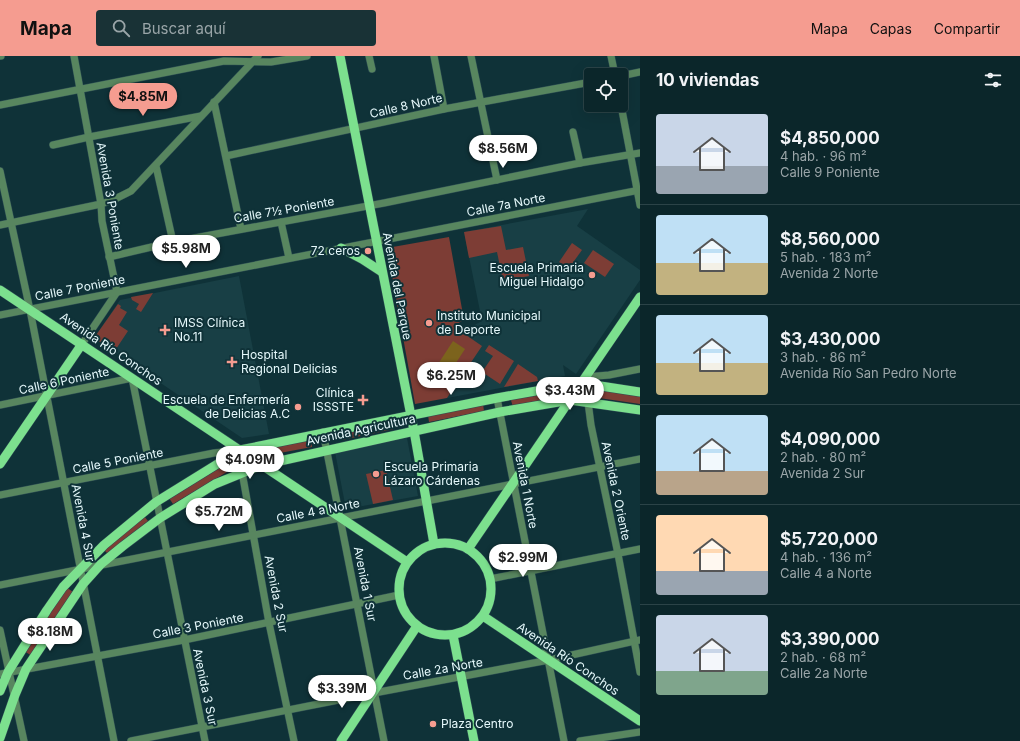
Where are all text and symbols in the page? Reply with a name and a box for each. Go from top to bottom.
search box [96,10,376,46]
text: Mapa [20,17,72,40]
icon: search [110,17,132,39]
text: Buscar aquí [142,19,226,38]
text: Mapa [811,20,848,37]
text: Capas [870,20,912,37]
text: Compartir [934,20,1000,37]
map controls [584,68,628,112]
button: locate [584,68,628,112]
icon: filters [982,69,1004,91]
text: 10 viviendas [656,70,759,90]
pin: $4.85M [110,83,176,117]
text: $4.85M [118,88,168,104]
street label: Calle 8 Norte [368,90,444,121]
text: $4,850,000 [780,128,880,148]
icon: home [688,130,736,178]
pin: $8.56M [470,135,536,169]
text: $8.56M [478,140,528,156]
street label: Avenida 3 Poniente [94,141,127,251]
text: 4 hab. · 96 m² [780,148,867,164]
text: Calle 9 Poniente [780,164,880,180]
street label: Calle 7a Norte [465,190,547,219]
street label: Calle 7½ Poniente [233,193,335,226]
text: $8,560,000 [780,229,880,249]
street label: Avenida del Parque [380,231,415,341]
icon: home [688,231,736,279]
pin: $5.98M [153,235,219,269]
text: $5.98M [161,240,211,256]
place label: 72 ceros [311,243,360,258]
marker: 72 ceros [363,246,373,256]
text: 5 hab. · 183 m² [780,249,871,265]
place label: Escuela Primaria Miguel Hidalgo [490,260,584,289]
text: Avenida 2 Norte [780,265,878,281]
marker: Escuela Primaria Miguel Hidalgo [587,270,597,280]
street label: Calle 7 Poniente [34,271,126,304]
place label: Instituto Municipal de Deporte [437,308,541,337]
street label: Avenida Río Conchos [57,309,165,388]
place label: IMSS Clínica No.11 [174,315,245,344]
marker: Instituto Municipal de Deporte [424,318,434,328]
marker: IMSS Clínica No.11 [159,324,171,336]
text: $3,430,000 [780,329,880,349]
icon: home [688,331,736,379]
place label: Hospital Regional Delicias [241,347,337,376]
text: 3 hab. · 86 m² [780,349,866,365]
marker: Hospital Regional Delicias [226,356,238,368]
pin: $6.25M [418,362,484,396]
street label: Calle 6 Poniente [17,364,111,397]
text: Avenida Río San Pedro Norte [780,365,957,381]
text: $6.25M [426,367,476,383]
pin: $3.43M [537,377,603,411]
text: $3.43M [545,382,595,398]
place label: Clínica ISSSTE [313,385,354,414]
place label: Escuela de Enfermería de Delicias A.C [163,392,290,421]
marker: Clínica ISSSTE [357,394,369,406]
marker: Escuela de Enfermería de Delicias A.C [293,402,303,412]
street label: Avenida Agricultura [305,411,417,448]
text: $4,090,000 [780,429,880,449]
icon: home [688,431,736,479]
street label: Avenida 1 Norte [510,440,541,530]
street label: Avenida 2 Oriente [599,440,634,542]
street label: Calle 5 Poniente [71,444,165,477]
pin: $4.09M [217,446,283,480]
text: 2 hab. · 80 m² [780,449,866,465]
text: $4.09M [225,451,275,467]
place label: Escuela Primaria Lázaro Cárdenas [384,459,480,488]
text: Avenida 2 Sur [780,465,865,481]
marker: Escuela Primaria Lázaro Cárdenas [371,469,381,479]
street label: Avenida 4 Sur [69,483,98,564]
street label: Calle 4 a Norte [275,495,361,526]
pin: $5.72M [186,498,252,532]
text: $5.72M [195,503,243,519]
text: $5,720,000 [780,529,878,549]
icon: home [688,531,736,579]
pin: $2.99M [490,544,556,578]
street label: Avenida 1 Sur [351,545,380,623]
text: $2.99M [498,549,548,565]
text: 4 hab. · 136 m² [780,549,872,565]
street label: Avenida 2 Sur [262,554,291,634]
text: Calle 4 a Norte [780,565,872,581]
street label: Calle 3 Poniente [151,609,245,642]
pin: $8.18M [17,618,83,652]
street label: Avenida Río Conchos [514,619,622,698]
text: $8.18M [27,623,73,639]
text: $3,390,000 [780,629,880,649]
icon: home [688,631,736,679]
street label: Avenida 3 Sur [190,647,221,727]
text: 2 hab. · 68 m² [780,649,866,665]
street label: Calle 2a Norte [402,654,484,683]
text: Calle 2a Norte [780,665,868,681]
pin: $3.39M [309,675,375,709]
text: $3.39M [317,680,367,696]
place label: Plaza Centro [441,716,513,731]
marker: Plaza Centro [428,719,438,729]

